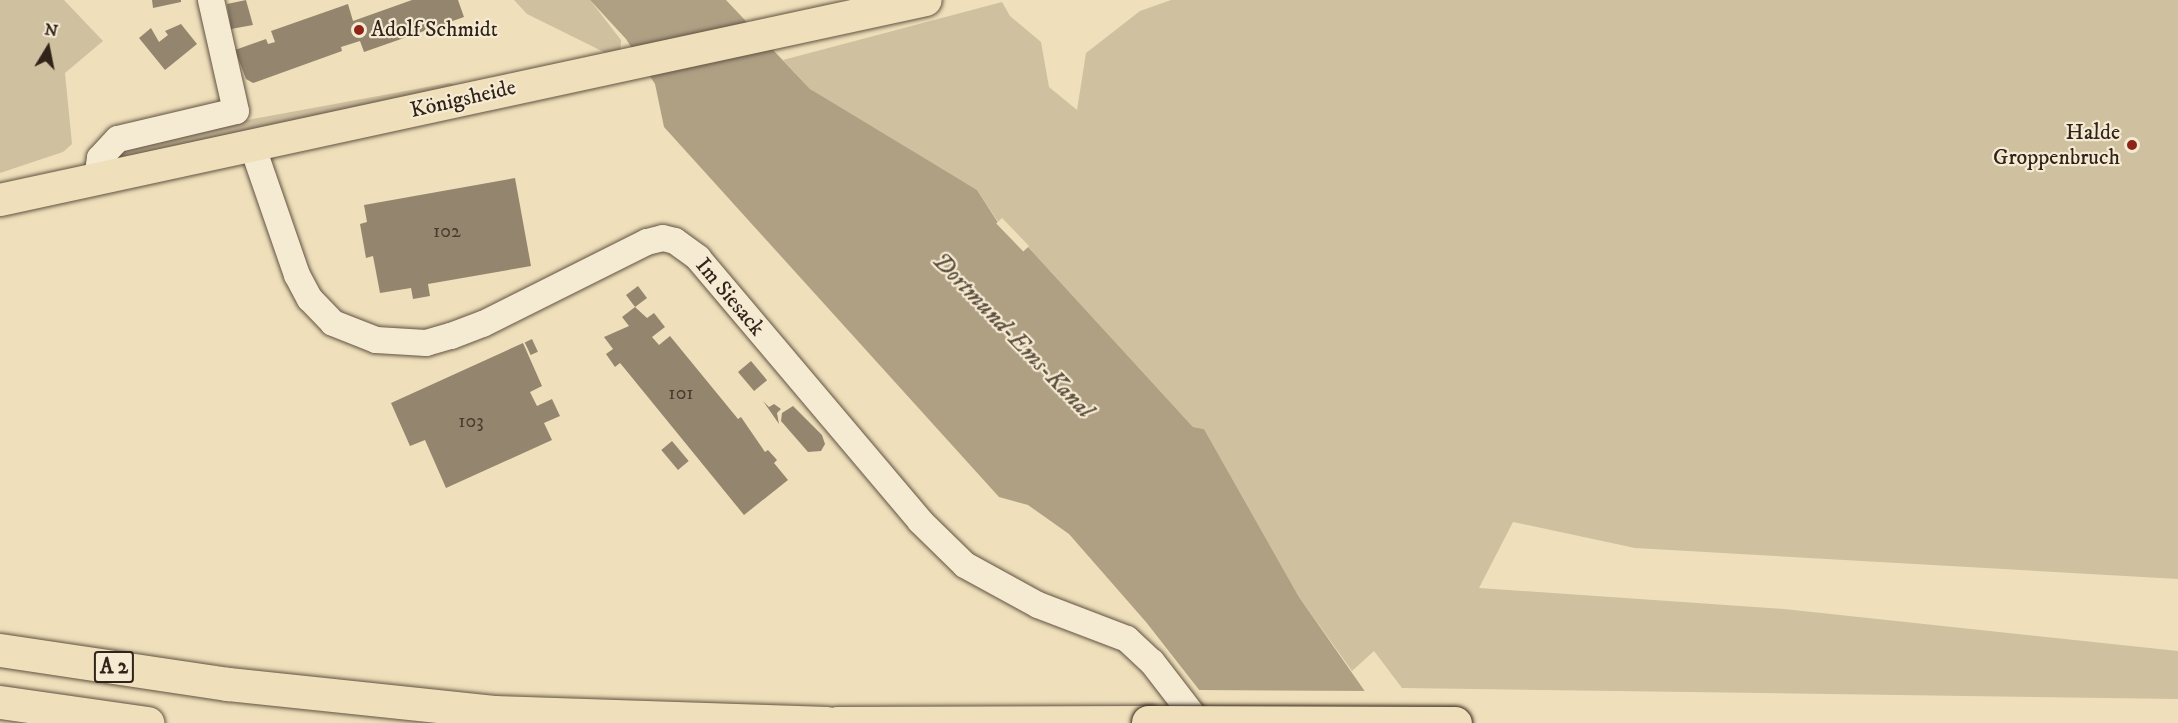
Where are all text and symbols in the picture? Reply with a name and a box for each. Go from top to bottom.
place label: Adolf Schmidt [371,17,498,43]
north arrow [18,18,78,78]
text: N [43,19,59,41]
marker: Adolf Schmidt [352,23,366,37]
street label: Königsheide [408,74,518,124]
place label: Halde Groppenbruch [1993,119,2120,170]
marker: Halde Groppenbruch [2125,138,2139,152]
house number: 102 [433,219,461,243]
water label: Dortmund-Ems-Kanal [925,247,1099,425]
street label: Im Siesack [690,253,770,341]
house number: 101 [668,381,694,405]
house number: 103 [458,409,484,433]
road number: A 2 [93,649,135,685]

